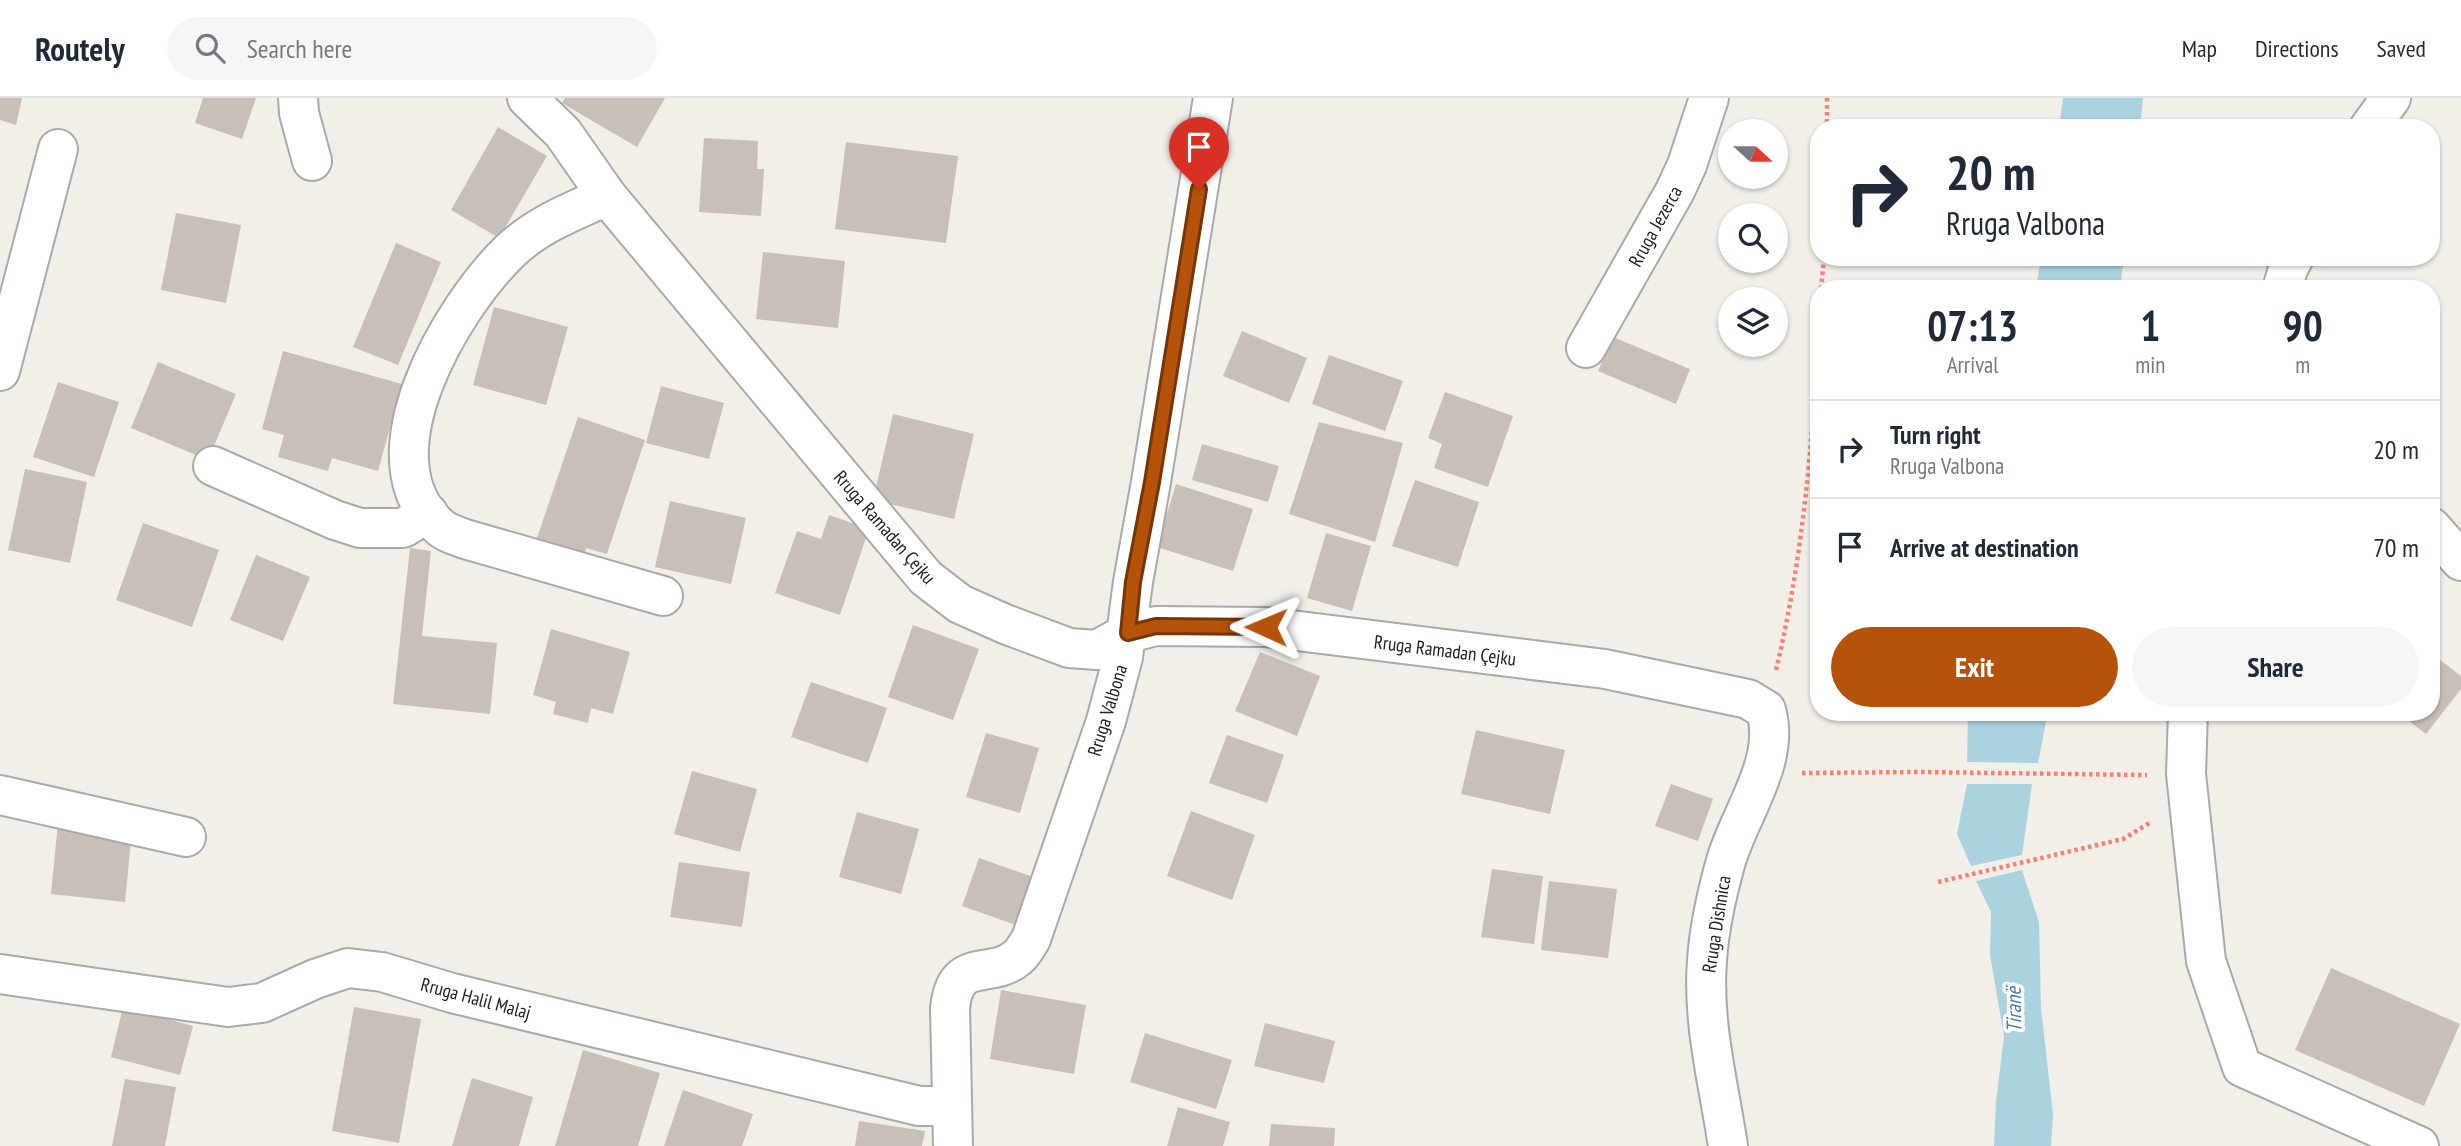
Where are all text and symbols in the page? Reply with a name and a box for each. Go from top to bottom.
search box [167,17,657,80]
text: Routely [35,27,125,70]
icon: search [191,29,229,67]
text: Search here [247,32,352,65]
text: Map [2182,33,2217,64]
text: Directions [2255,33,2339,64]
text: Saved [2377,33,2426,64]
pin [1169,117,1229,189]
north arrow [1718,119,1788,189]
map controls [1718,119,1788,357]
icon: arrive [1180,128,1218,166]
text: 20 m [1946,140,2035,204]
icon: right [1831,147,1922,238]
street label: Rruga Jezerca [1623,181,1687,271]
text: Rruga Valbona [1946,202,2105,244]
button: search [1718,203,1788,273]
button: layers [1718,287,1788,357]
text: 07:13 [1927,298,2018,353]
text: 1 [2140,298,2160,353]
text: 90 [2283,298,2323,353]
text: Arrival [1947,350,1999,379]
text: min [2135,350,2165,379]
text: m [2295,350,2310,379]
text: Turn right [1890,418,1981,451]
icon: right [1831,430,1869,468]
text: 20 m [2373,433,2419,466]
text: Rruga Valbona [1890,451,2004,480]
street label: Rruga Ramadan Çejku [829,465,941,589]
icon: arrive [1831,528,1869,566]
text: Arrive at destination [1890,531,2079,564]
text: 70 m [2373,531,2419,564]
position arrow [1229,590,1303,664]
button: Exit [1831,627,2118,707]
button: Share [2132,627,2419,707]
street label: Rruga Ramadan Çejku [1373,629,1517,671]
street label: Rruga Valbona [1082,661,1132,759]
street label: Rruga Dishnica [1696,874,1736,974]
street label: Rruga Halil Malaj [418,972,534,1024]
water label: Tiranë [2000,984,2027,1033]

